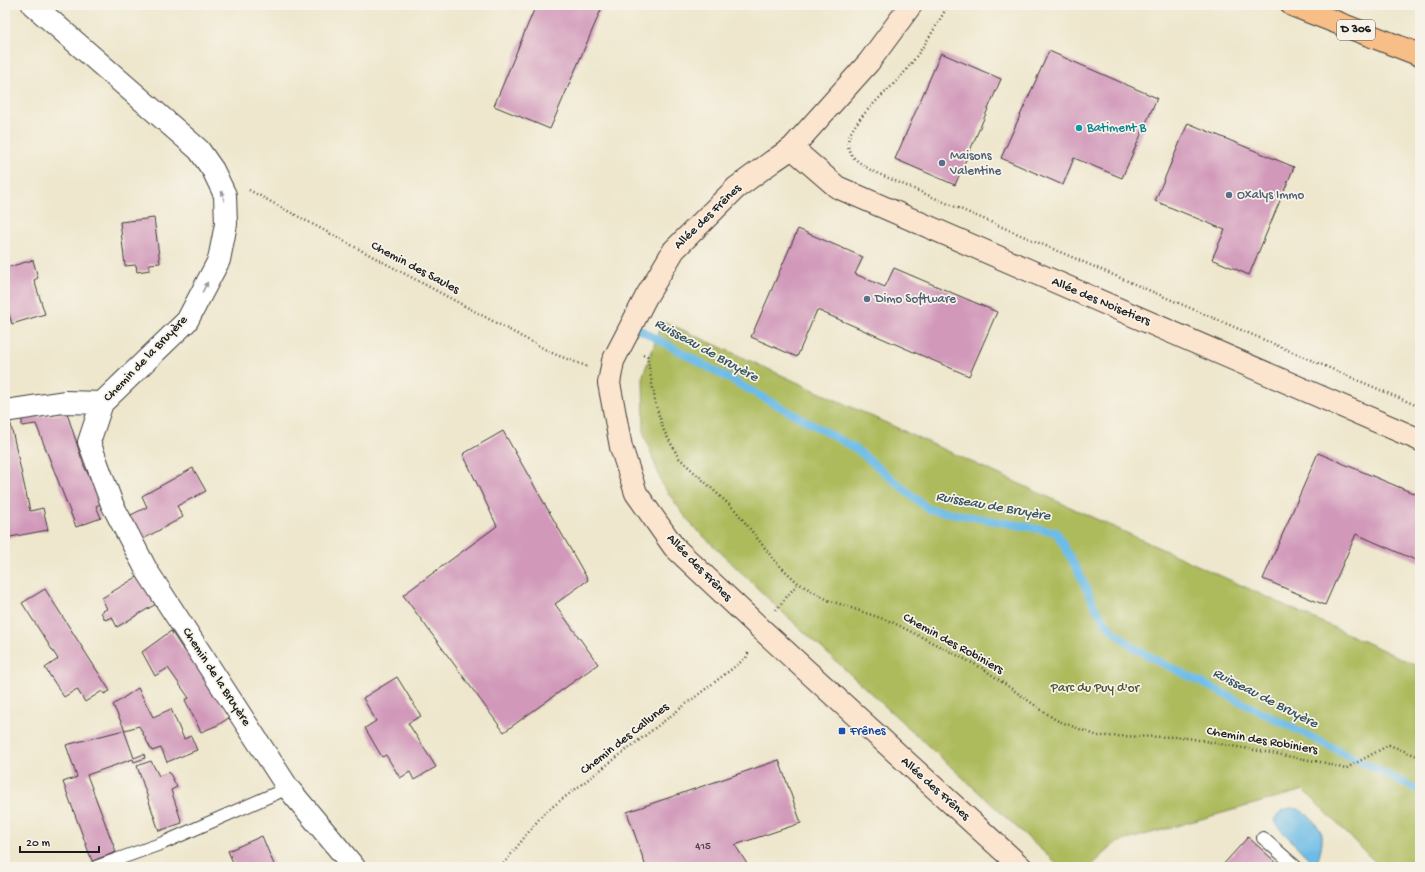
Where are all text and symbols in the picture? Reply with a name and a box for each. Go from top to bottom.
road number: D 306 [1337,20,1375,40]
place label: Batiment B [1086,121,1146,136]
marker: Batiment B [1074,123,1084,133]
place label: Maisons Valentine [949,149,1001,179]
marker: Maisons Valentine [937,158,947,168]
street label: Allée des Frênes [671,180,746,253]
place label: Oxalys Immo [1237,188,1305,203]
one-way arrow [220,190,226,202]
marker: Oxalys Immo [1224,190,1234,200]
street label: Chemin des Saules [368,238,463,298]
street label: Allée des Noisetiers [1049,274,1154,330]
one-way arrow [201,281,208,292]
place label: Dimo Software [874,292,956,307]
marker: Dimo Software [862,294,872,304]
street label: Chemin de la Bruyère [101,312,191,405]
water label: Ruisseau de Bruyère [651,315,761,387]
water label: Ruisseau de Bruyère [934,489,1052,526]
street label: Allée des Frênes [663,531,736,606]
street label: Chemin des Robiniers [900,610,1007,678]
street label: Chemin de la Bruyère [179,625,254,729]
water label: Ruisseau de Bruyère [1210,665,1321,733]
park label: Parc du Puy d'or [1050,681,1141,696]
street label: Chemin des Callunes [578,699,673,778]
place label: Frênes [849,724,887,739]
street label: Chemin des Robiniers [1205,724,1320,758]
marker: Frênes [837,726,847,736]
street label: Allée des Frênes [897,754,974,825]
scale bar [20,828,99,854]
text: 20 m [26,837,51,851]
house number: 415 [695,841,711,853]

